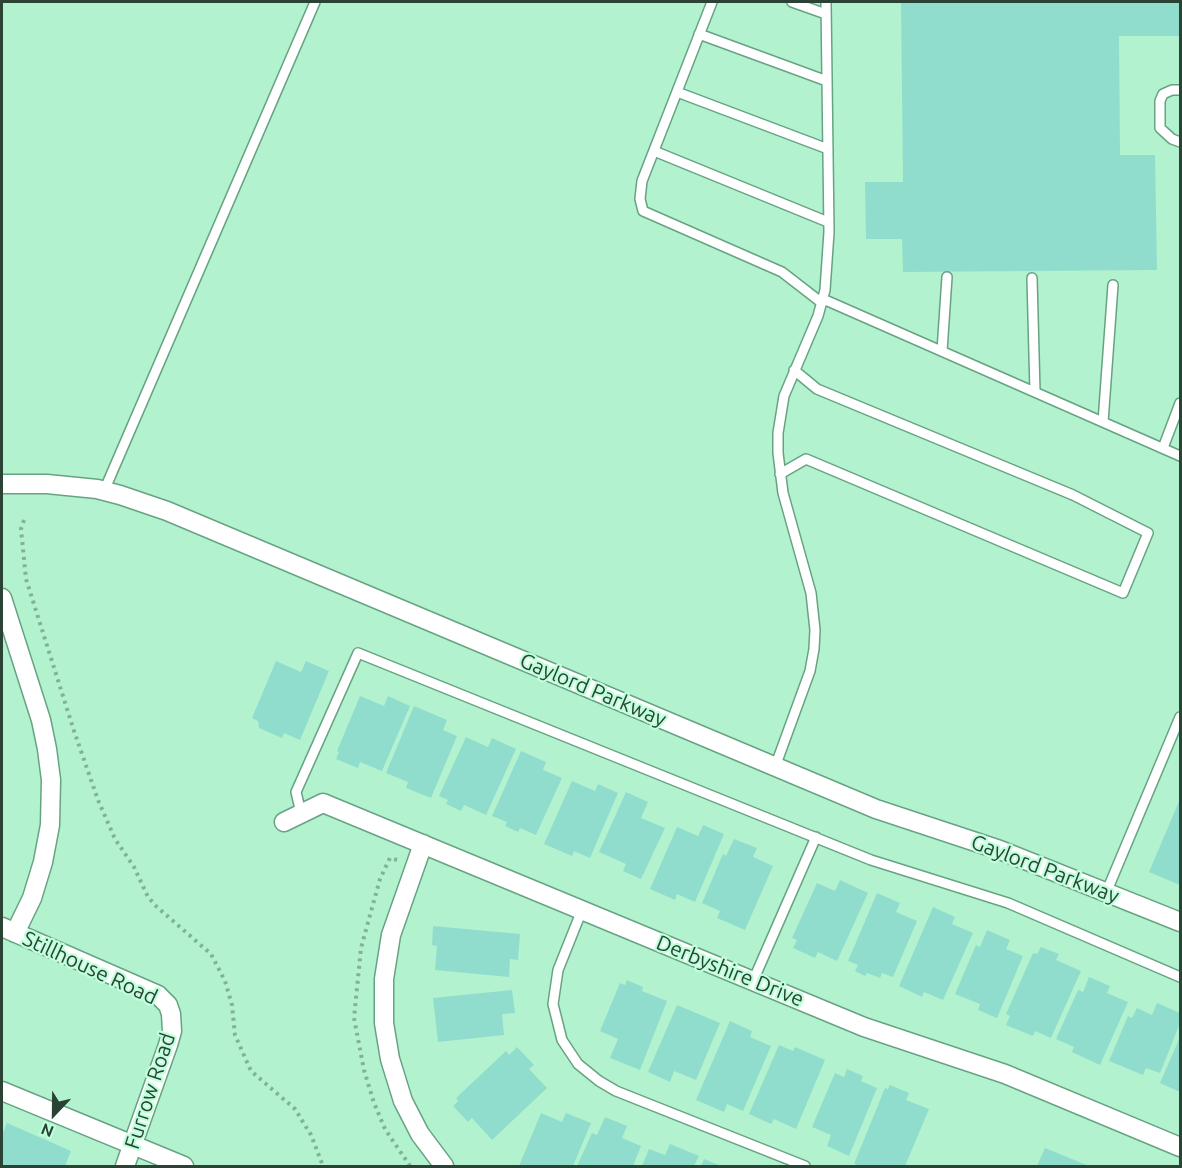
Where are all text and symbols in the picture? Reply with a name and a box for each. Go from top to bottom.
street label: Gaylord Parkway [516,648,670,732]
street label: Gaylord Parkway [967,829,1123,909]
street label: Stillhouse Road [19,926,161,1010]
street label: Derbyshire Drive [653,930,807,1012]
street label: Furrow Road [119,1030,181,1152]
north arrow [24,1084,84,1144]
text: N [38,1120,56,1141]

